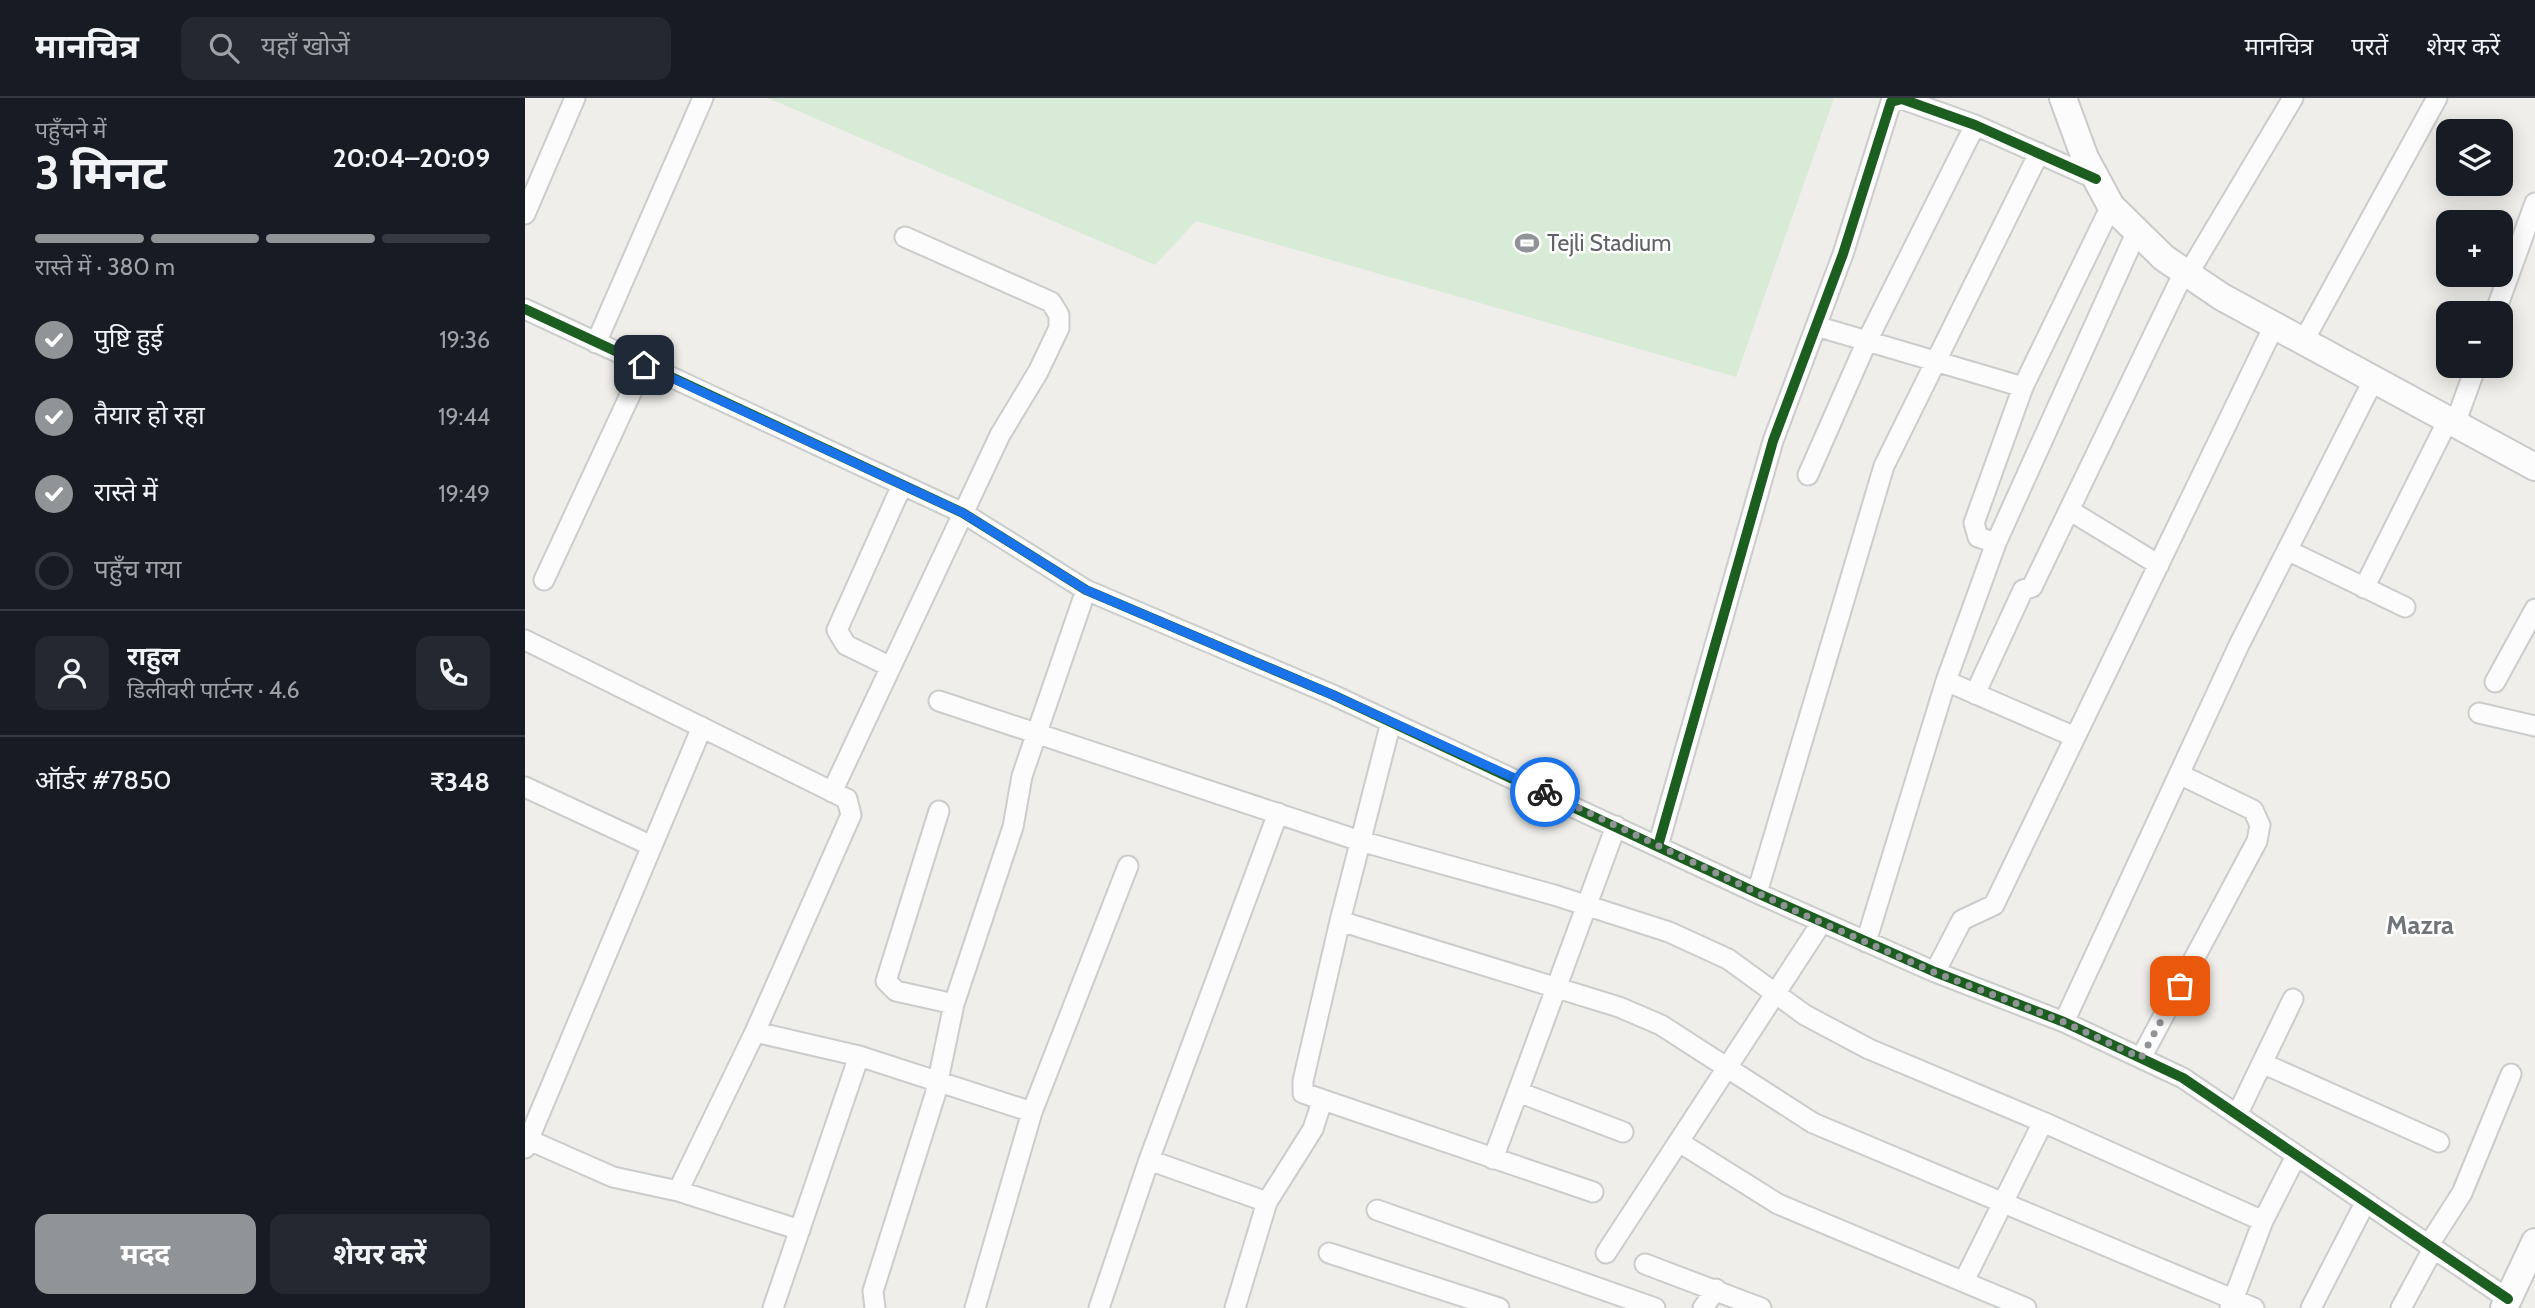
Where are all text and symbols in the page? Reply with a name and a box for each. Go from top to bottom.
search box [181,17,671,80]
text: मानचित्र [35,26,139,66]
icon: search [205,29,243,67]
text: यहाँ खोजें [261,30,350,62]
text: मानचित्र [2245,32,2313,61]
text: परतें [2351,32,2388,61]
text: शेयर करें [2426,32,2500,61]
text: पहुँचने में [35,116,107,144]
map controls [2436,119,2513,378]
button: layers [2436,119,2513,196]
text: 20:04–20:09 [333,142,490,174]
text: 3 मिनट [35,145,167,201]
button: + [2436,210,2513,287]
sports icon: Tejli Stadium [1513,229,1541,257]
place label: Tejli Stadium [1547,229,1671,257]
text: रास्ते में · 380 m [35,253,175,281]
button: − [2436,301,2513,378]
icon: check [35,321,73,359]
text: पुष्टि हुई [94,322,163,354]
text: 19:36 [439,326,490,354]
pin [614,335,674,395]
icon: home [625,346,663,384]
icon: check [35,398,73,436]
text: तैयार हो रहा [94,399,205,431]
text: 19:44 [438,403,490,431]
icon: check [35,475,73,513]
text: रास्ते में [94,476,158,508]
text: 19:49 [438,480,490,508]
text: पहुँच गया [94,553,181,585]
button: person [35,636,109,710]
button: phone [416,636,490,710]
text: राहुल [127,640,180,672]
text: डिलीवरी पार्टनर · 4.6 [127,676,300,704]
courier [1510,757,1580,827]
text: ऑर्डर #7850 [35,764,171,796]
text: ₹348 [430,766,490,798]
icon: bike [1526,773,1564,811]
district label: Mazra [2386,909,2454,941]
pin [2150,956,2210,1016]
icon: bag [2161,967,2199,1005]
button: मदद [35,1214,256,1294]
button: शेयर करें [270,1214,490,1294]

